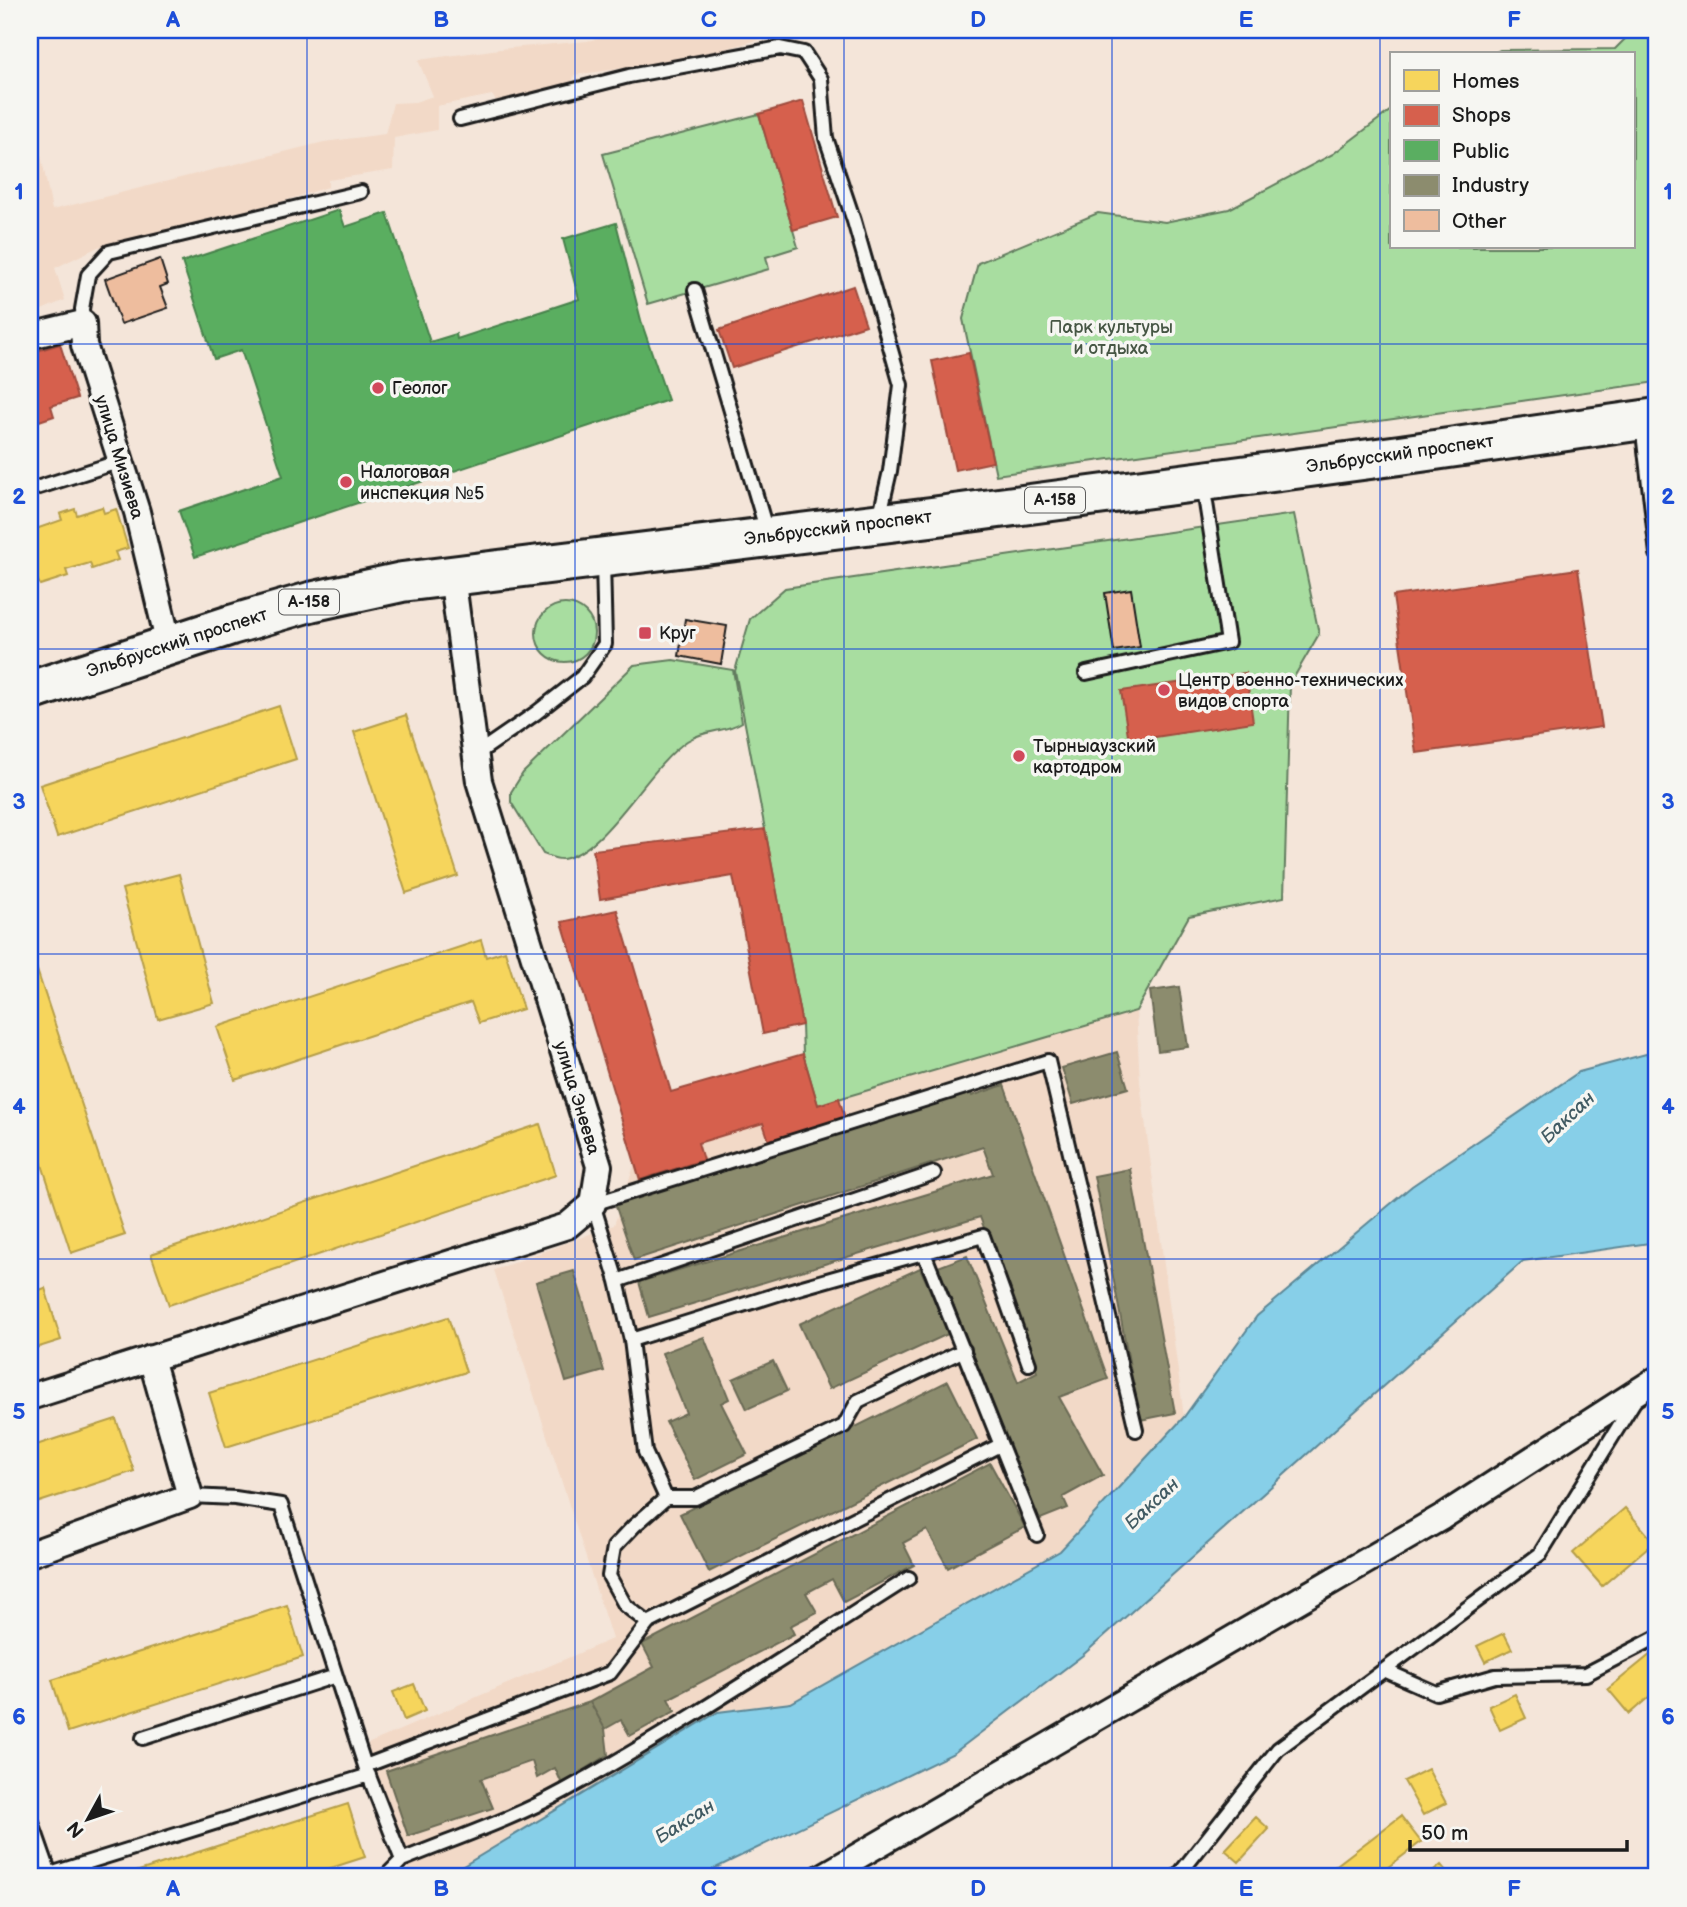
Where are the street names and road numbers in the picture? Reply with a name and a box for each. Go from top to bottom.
street label: улица Мизиева [90,392,148,522]
street label: Эльбрусский проспект [1305,430,1496,478]
road number: А-158 [1025,488,1085,512]
street label: Эльбрусский проспект [743,506,934,550]
road number: А-158 [279,590,339,614]
street label: Эльбрусский проспект [84,604,271,682]
street label: улица Энеева [550,1039,604,1157]

